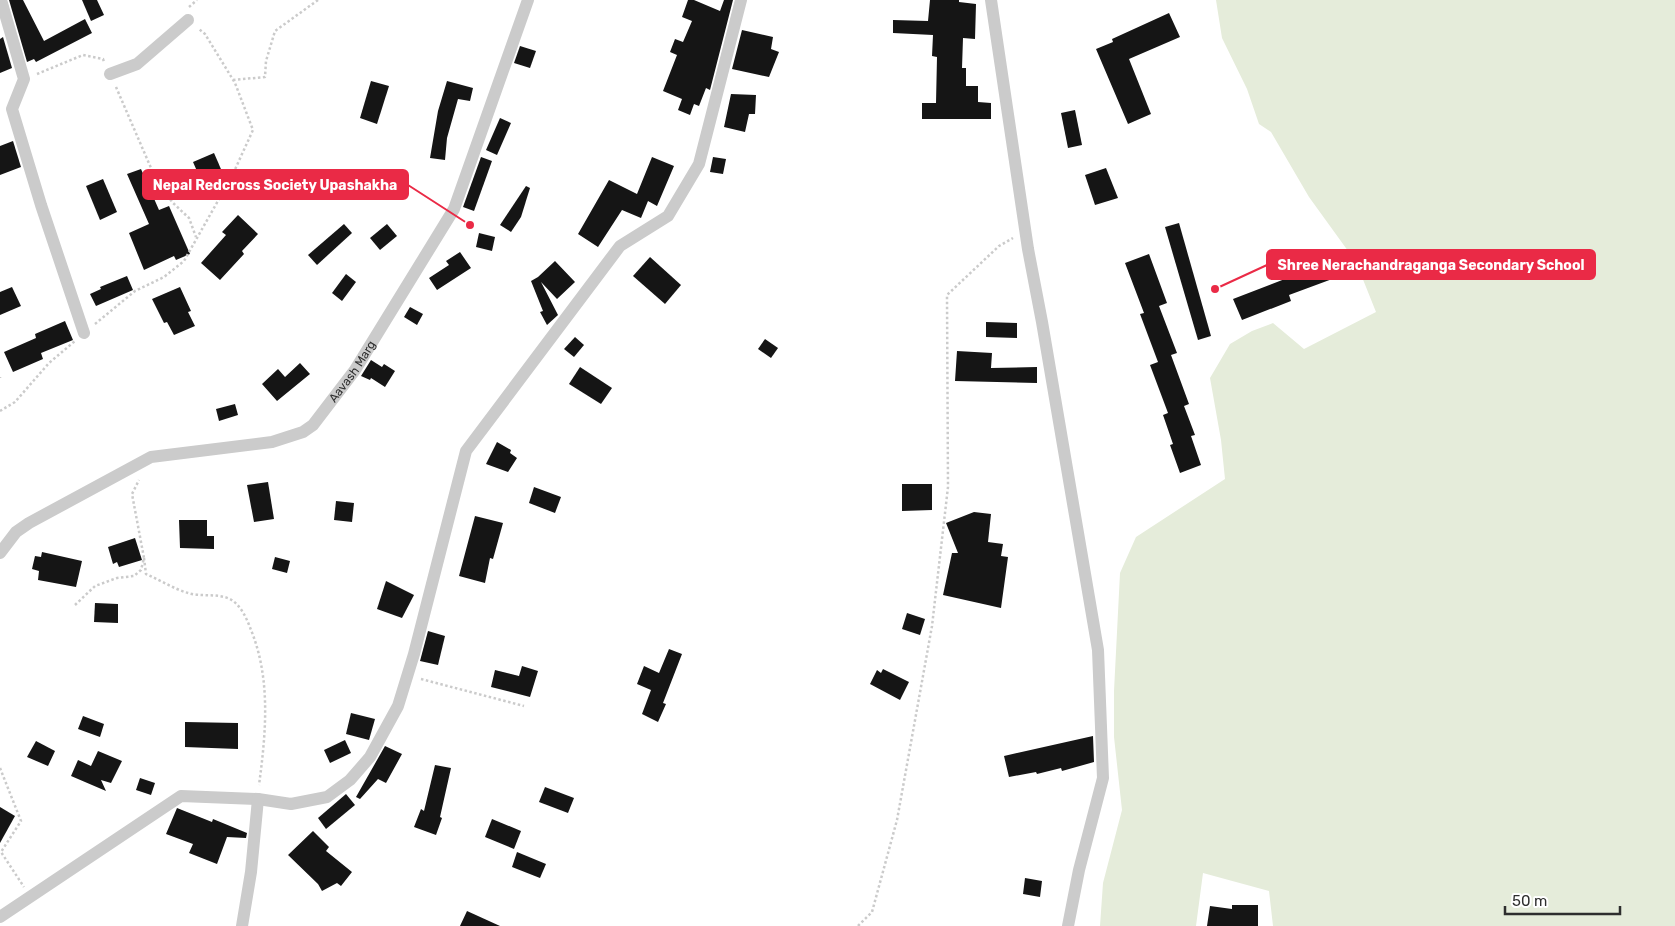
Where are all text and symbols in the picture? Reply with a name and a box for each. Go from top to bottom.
callout: Nepal Redcross Society Upashakha [143,170,408,199]
text: Nepal Redcross Society Upashakha [153,177,397,194]
callout: Shree Nerachandraganga Secondary School [1267,250,1595,279]
text: Shree Nerachandraganga Secondary School [1278,257,1584,274]
street label: Aavash Marg [326,338,378,405]
scale bar [1505,884,1620,916]
text: 50 m [1512,892,1547,910]

